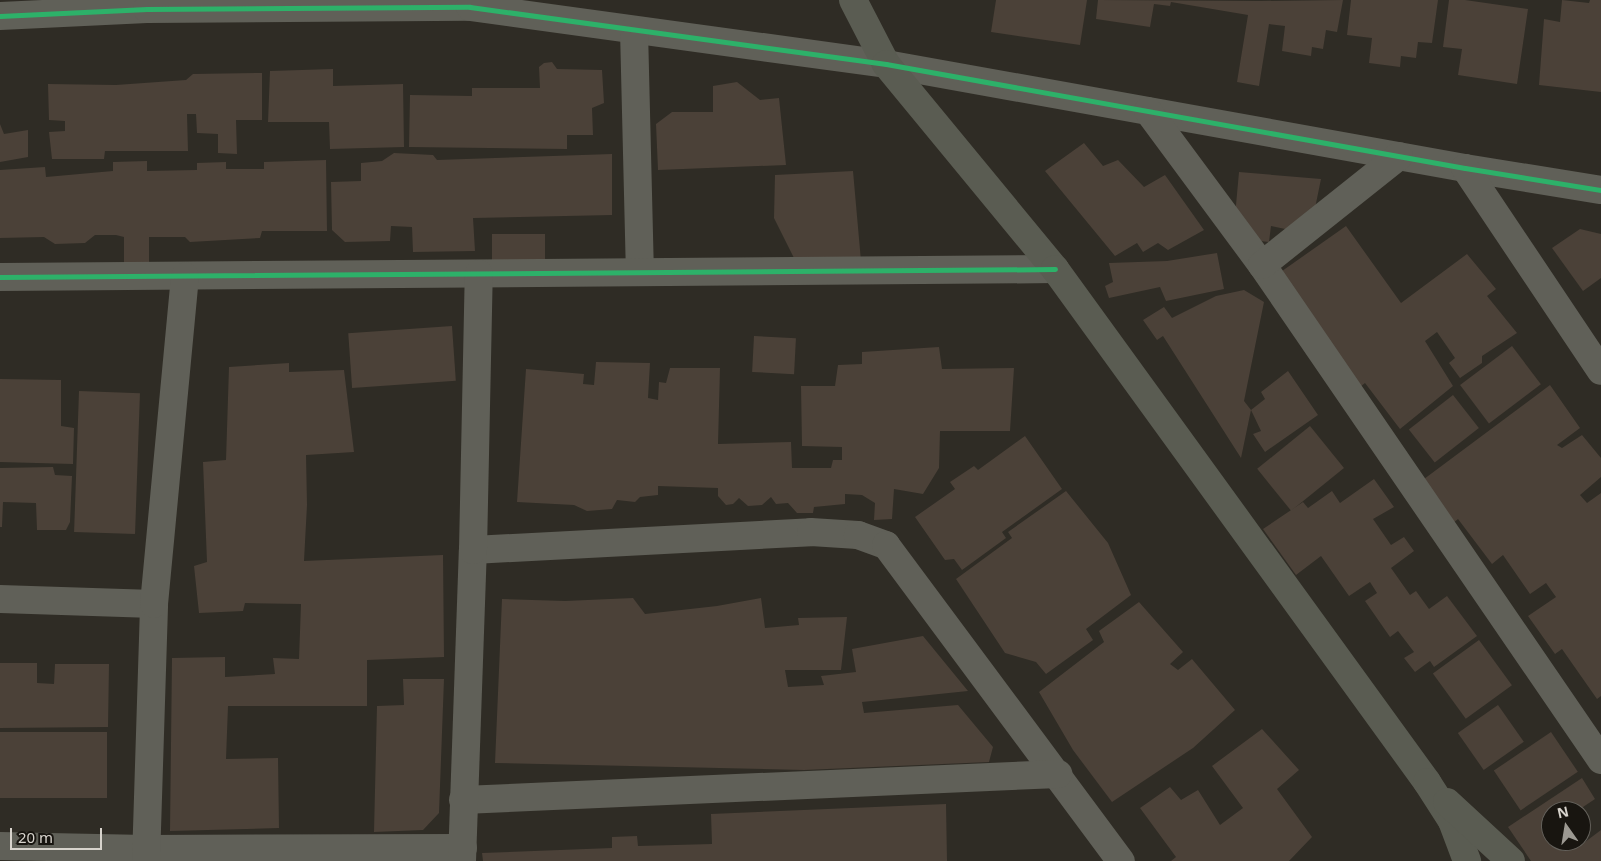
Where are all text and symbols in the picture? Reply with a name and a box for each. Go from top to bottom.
north arrow [1541,801,1591,851]
text: N [1555,801,1570,822]
scale bar [12,818,105,850]
text: 20 m [18,827,53,847]

